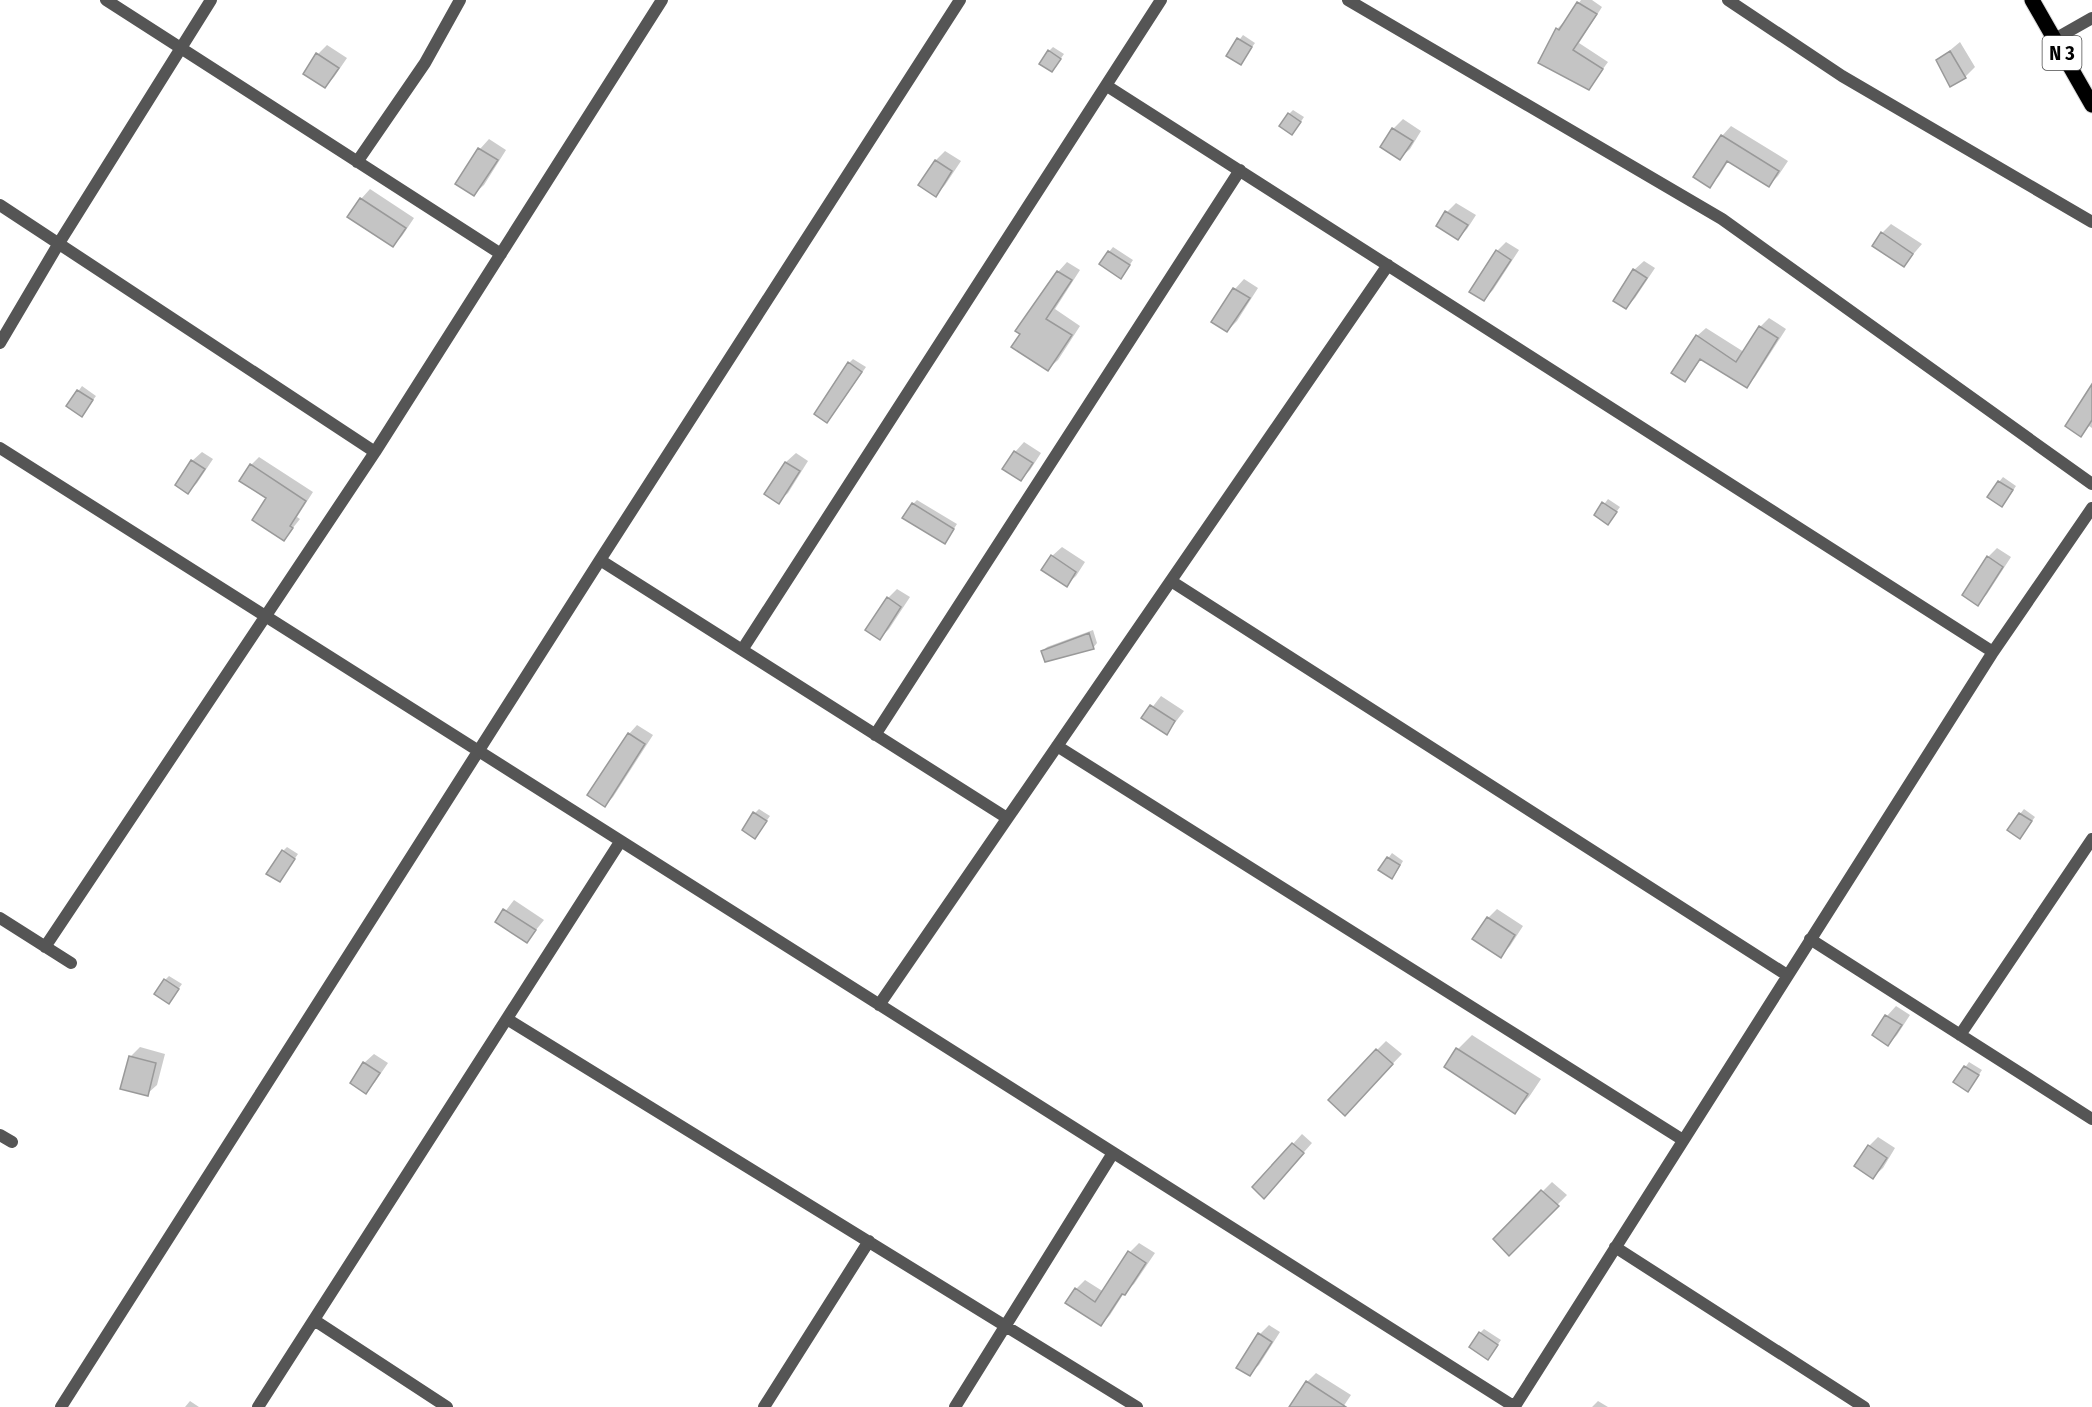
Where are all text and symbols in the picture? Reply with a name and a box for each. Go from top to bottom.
road number: N 3 [2042,36,2082,70]

